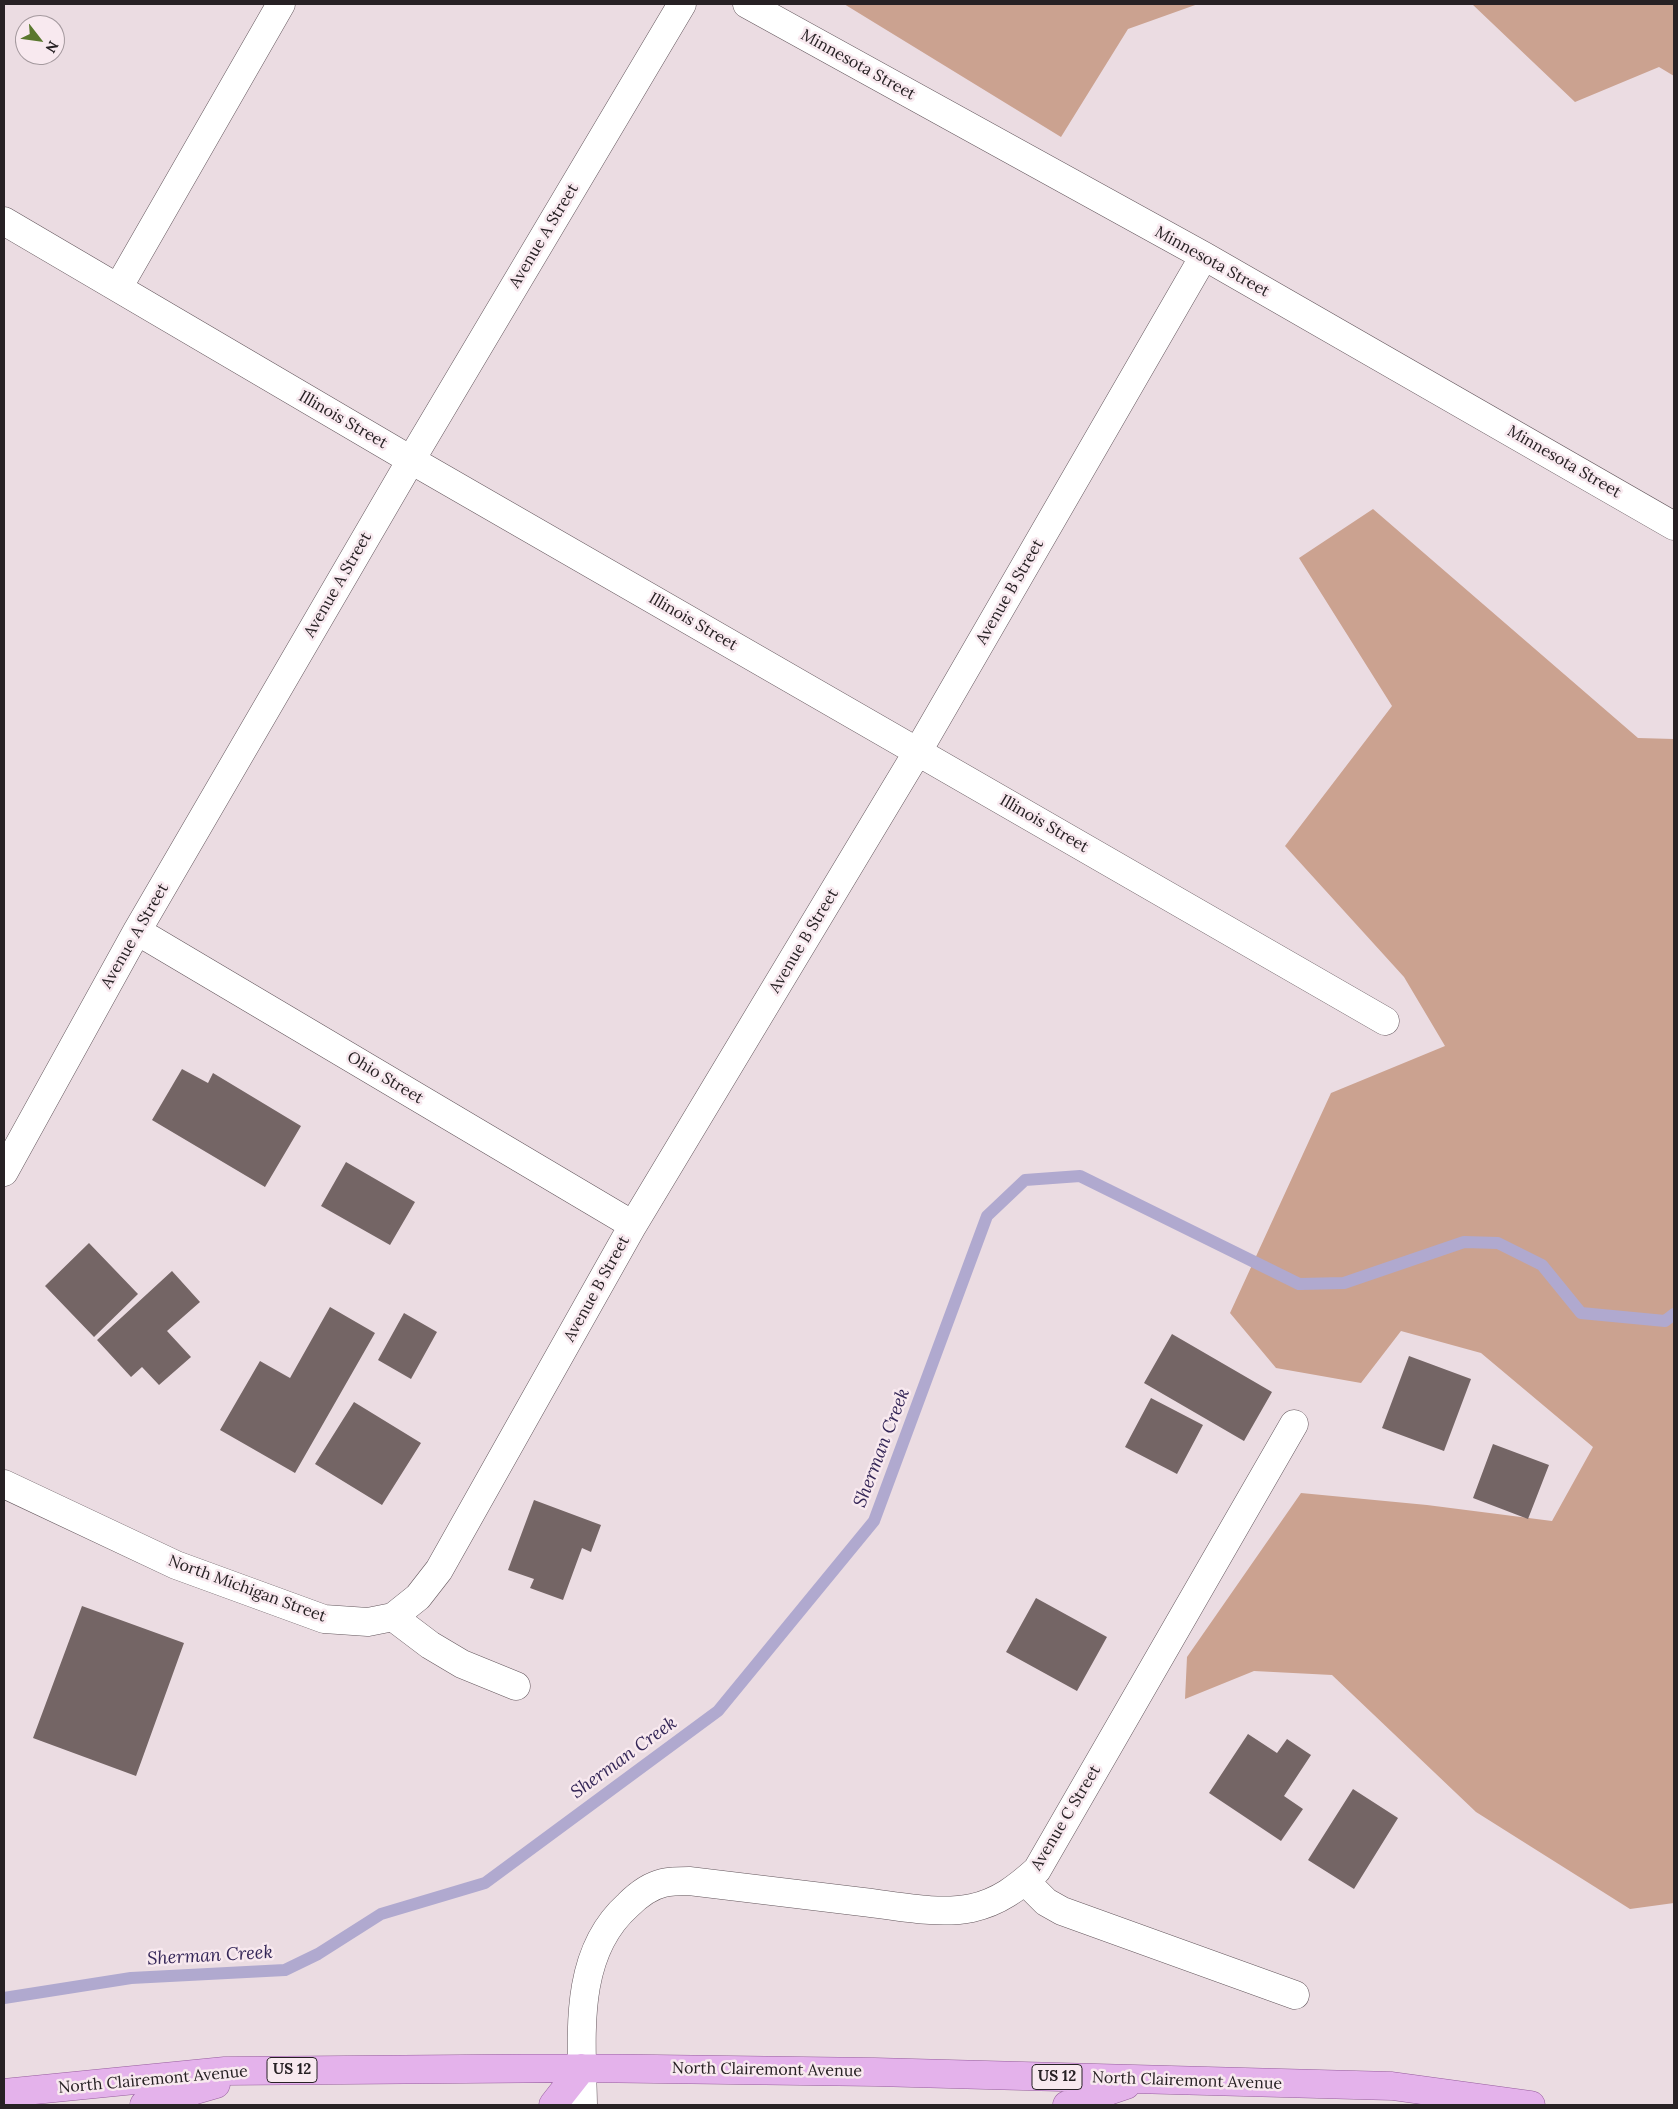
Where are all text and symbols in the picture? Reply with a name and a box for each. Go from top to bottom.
north arrow [15,15,65,65]
street label: Minnesota Street [797,26,919,104]
text: N [42,38,63,56]
street label: Avenue A Street [505,180,583,292]
street label: Minnesota Street [1151,223,1273,301]
street label: Illinois Street [295,387,391,453]
street label: Minnesota Street [1504,422,1624,502]
street label: Avenue A Street [300,529,376,641]
street label: Avenue B Street [972,536,1048,648]
street label: Illinois Street [645,589,741,655]
street label: Illinois Street [996,791,1092,857]
street label: Avenue A Street [97,880,173,992]
street label: Avenue B Street [765,885,843,997]
street label: Ohio Street [343,1048,427,1108]
street label: Avenue B Street [560,1233,634,1345]
water label: Sherman Creek [849,1386,915,1510]
street label: North Michigan Street [165,1551,329,1627]
water label: Sherman Creek [567,1712,681,1804]
street label: Avenue C Street [1027,1762,1105,1874]
water label: Sherman Creek [147,1942,273,1970]
road number: US 12 [267,2058,317,2082]
street label: North Clairemont Avenue [672,2059,862,2081]
street label: North Clairemont Avenue [57,2062,249,2098]
road number: US 12 [1032,2064,1082,2090]
street label: North Clairemont Avenue [1092,2068,1282,2094]

